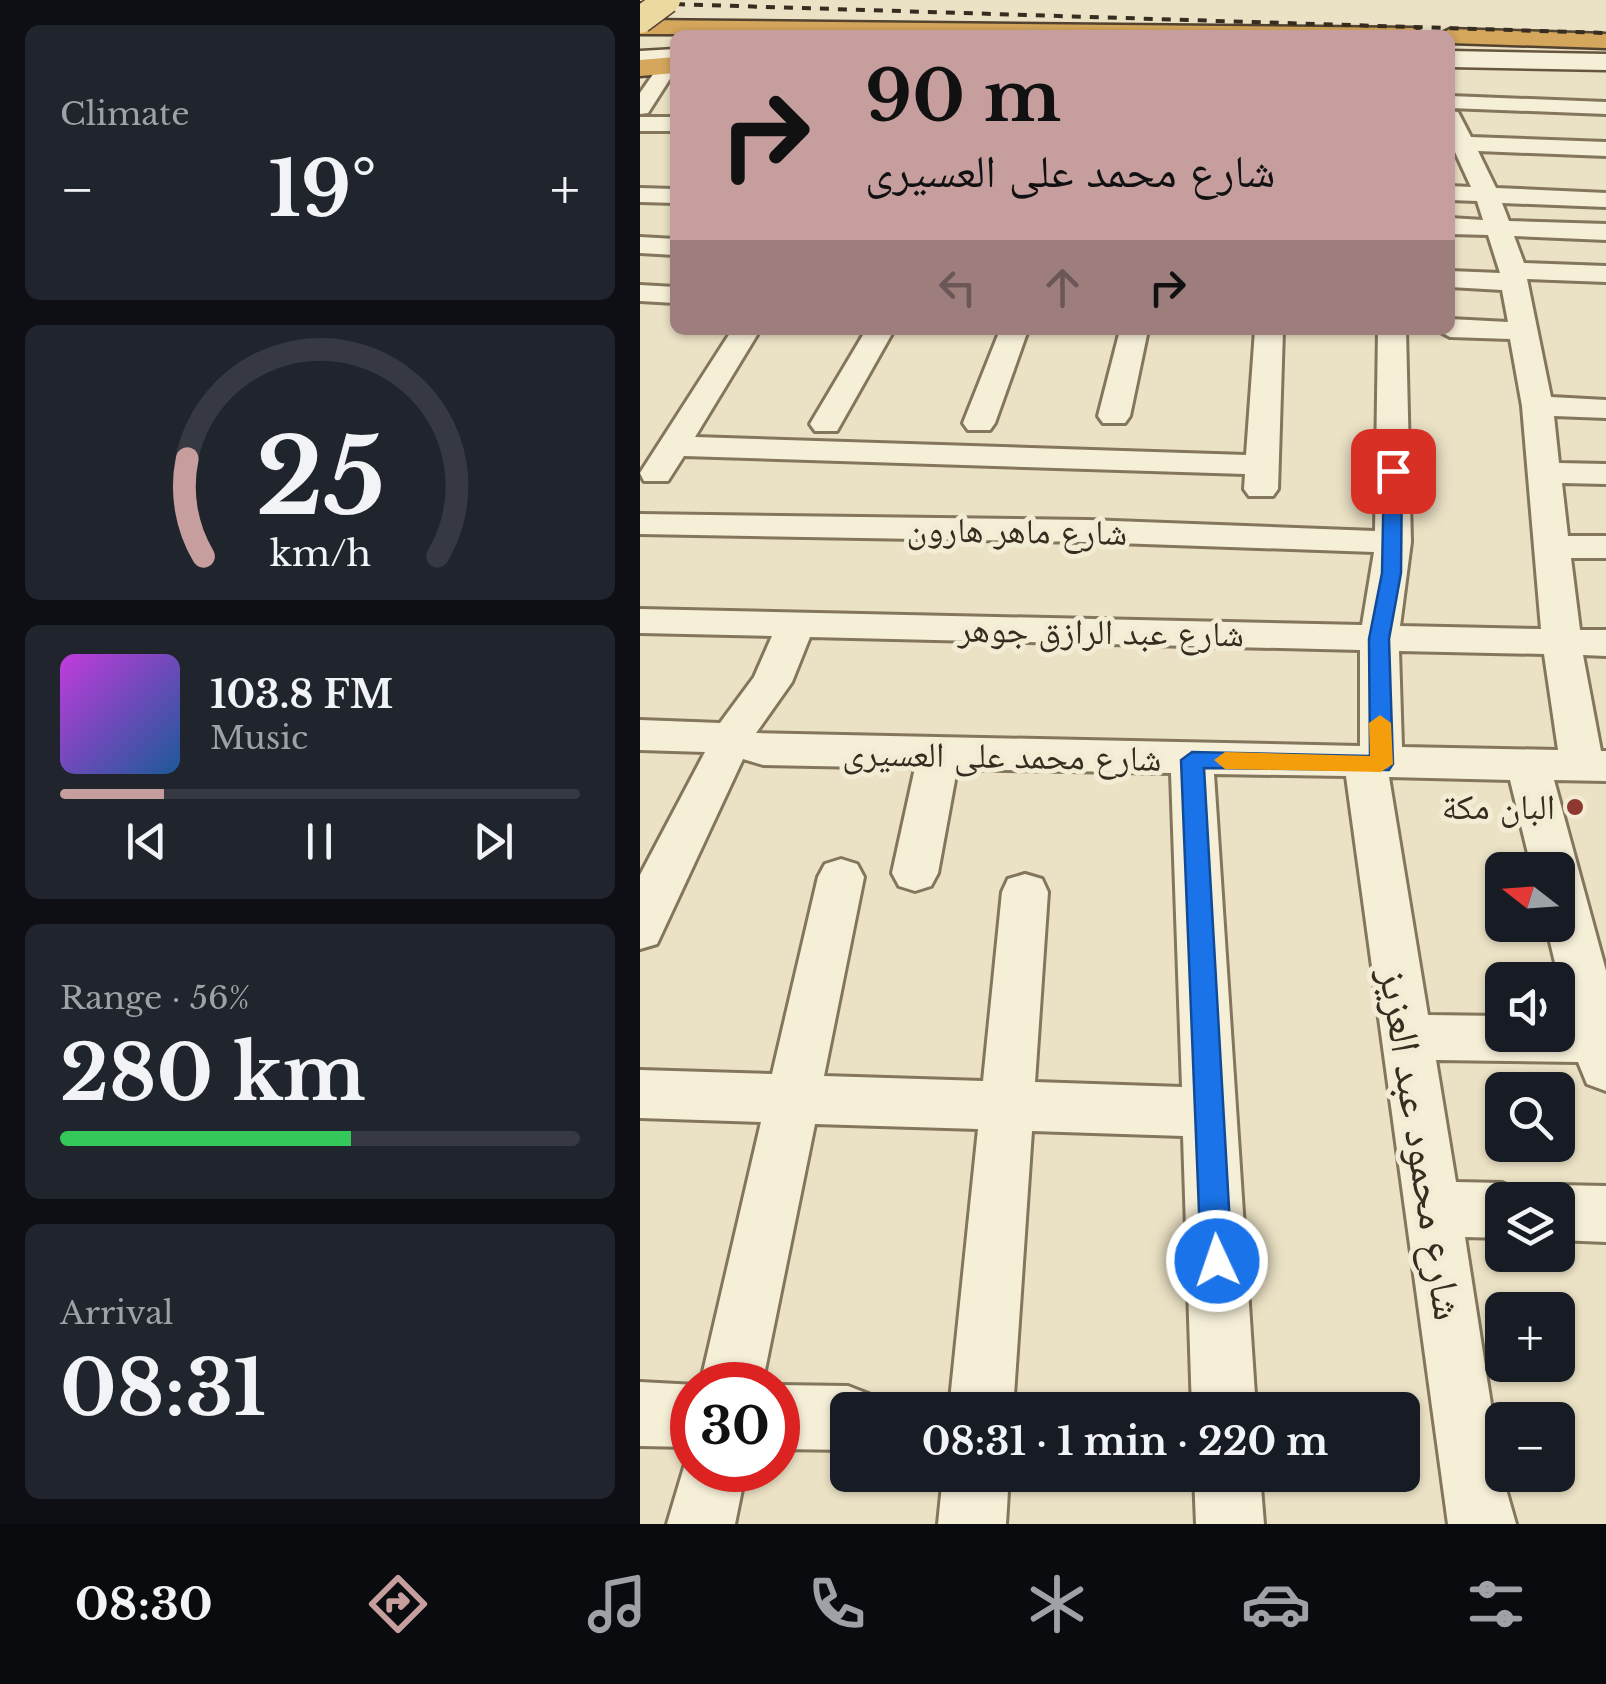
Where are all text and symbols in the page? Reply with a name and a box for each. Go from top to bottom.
text: 90 m [865,53,1061,140]
icon: right [700,70,830,200]
text: Climate [60,94,189,134]
text: 19° [268,143,376,236]
text: شارع محمد على العسيرى [865,143,1275,199]
text: − [60,156,95,224]
text: + [550,156,580,224]
icon: left [930,260,985,315]
icon: ahead [1035,260,1090,315]
icon: right [1140,260,1195,315]
text: 25 [255,413,385,542]
pin [1351,429,1436,514]
icon: arrive [1366,444,1421,499]
street label: شارع ماهر هارون [906,507,1128,555]
text: km/h [269,531,371,576]
street label: شارع عبد الرازق جوهر [957,607,1244,656]
text: 103.8 FM [210,671,393,718]
text: Music [210,718,308,758]
street label: شارع محمد على العسيرى [842,731,1162,781]
place label: البان مكة [1442,785,1555,828]
marker: البان مكة [1564,796,1586,818]
icon: previous [119,814,174,869]
icon: pause [292,814,347,869]
icon: next [466,814,521,869]
north arrow [1485,852,1575,942]
map controls [1485,852,1575,1492]
button: sound [1485,962,1575,1052]
street label: شارع محمود عبد العزيز [1367,963,1475,1324]
text: Range · 56% [60,978,250,1018]
text: 280 km [60,1027,366,1120]
button: search [1485,1072,1575,1162]
button: layers [1485,1182,1575,1272]
position arrow [1165,1209,1269,1313]
button: + [1485,1292,1575,1382]
text: Arrival [60,1293,173,1333]
text: 08:31 [60,1342,266,1435]
speed limit sign: 30 [670,1362,800,1492]
button: − [1485,1402,1575,1492]
text: 08:31 · 1 min · 220 m [922,1418,1328,1465]
icon: directions [363,1569,433,1639]
icon: music [582,1569,652,1639]
icon: phone [802,1569,872,1639]
icon: climate [1022,1569,1092,1639]
icon: car [1241,1569,1311,1639]
icon: filters [1461,1569,1531,1639]
text: 08:30 [75,1576,213,1632]

